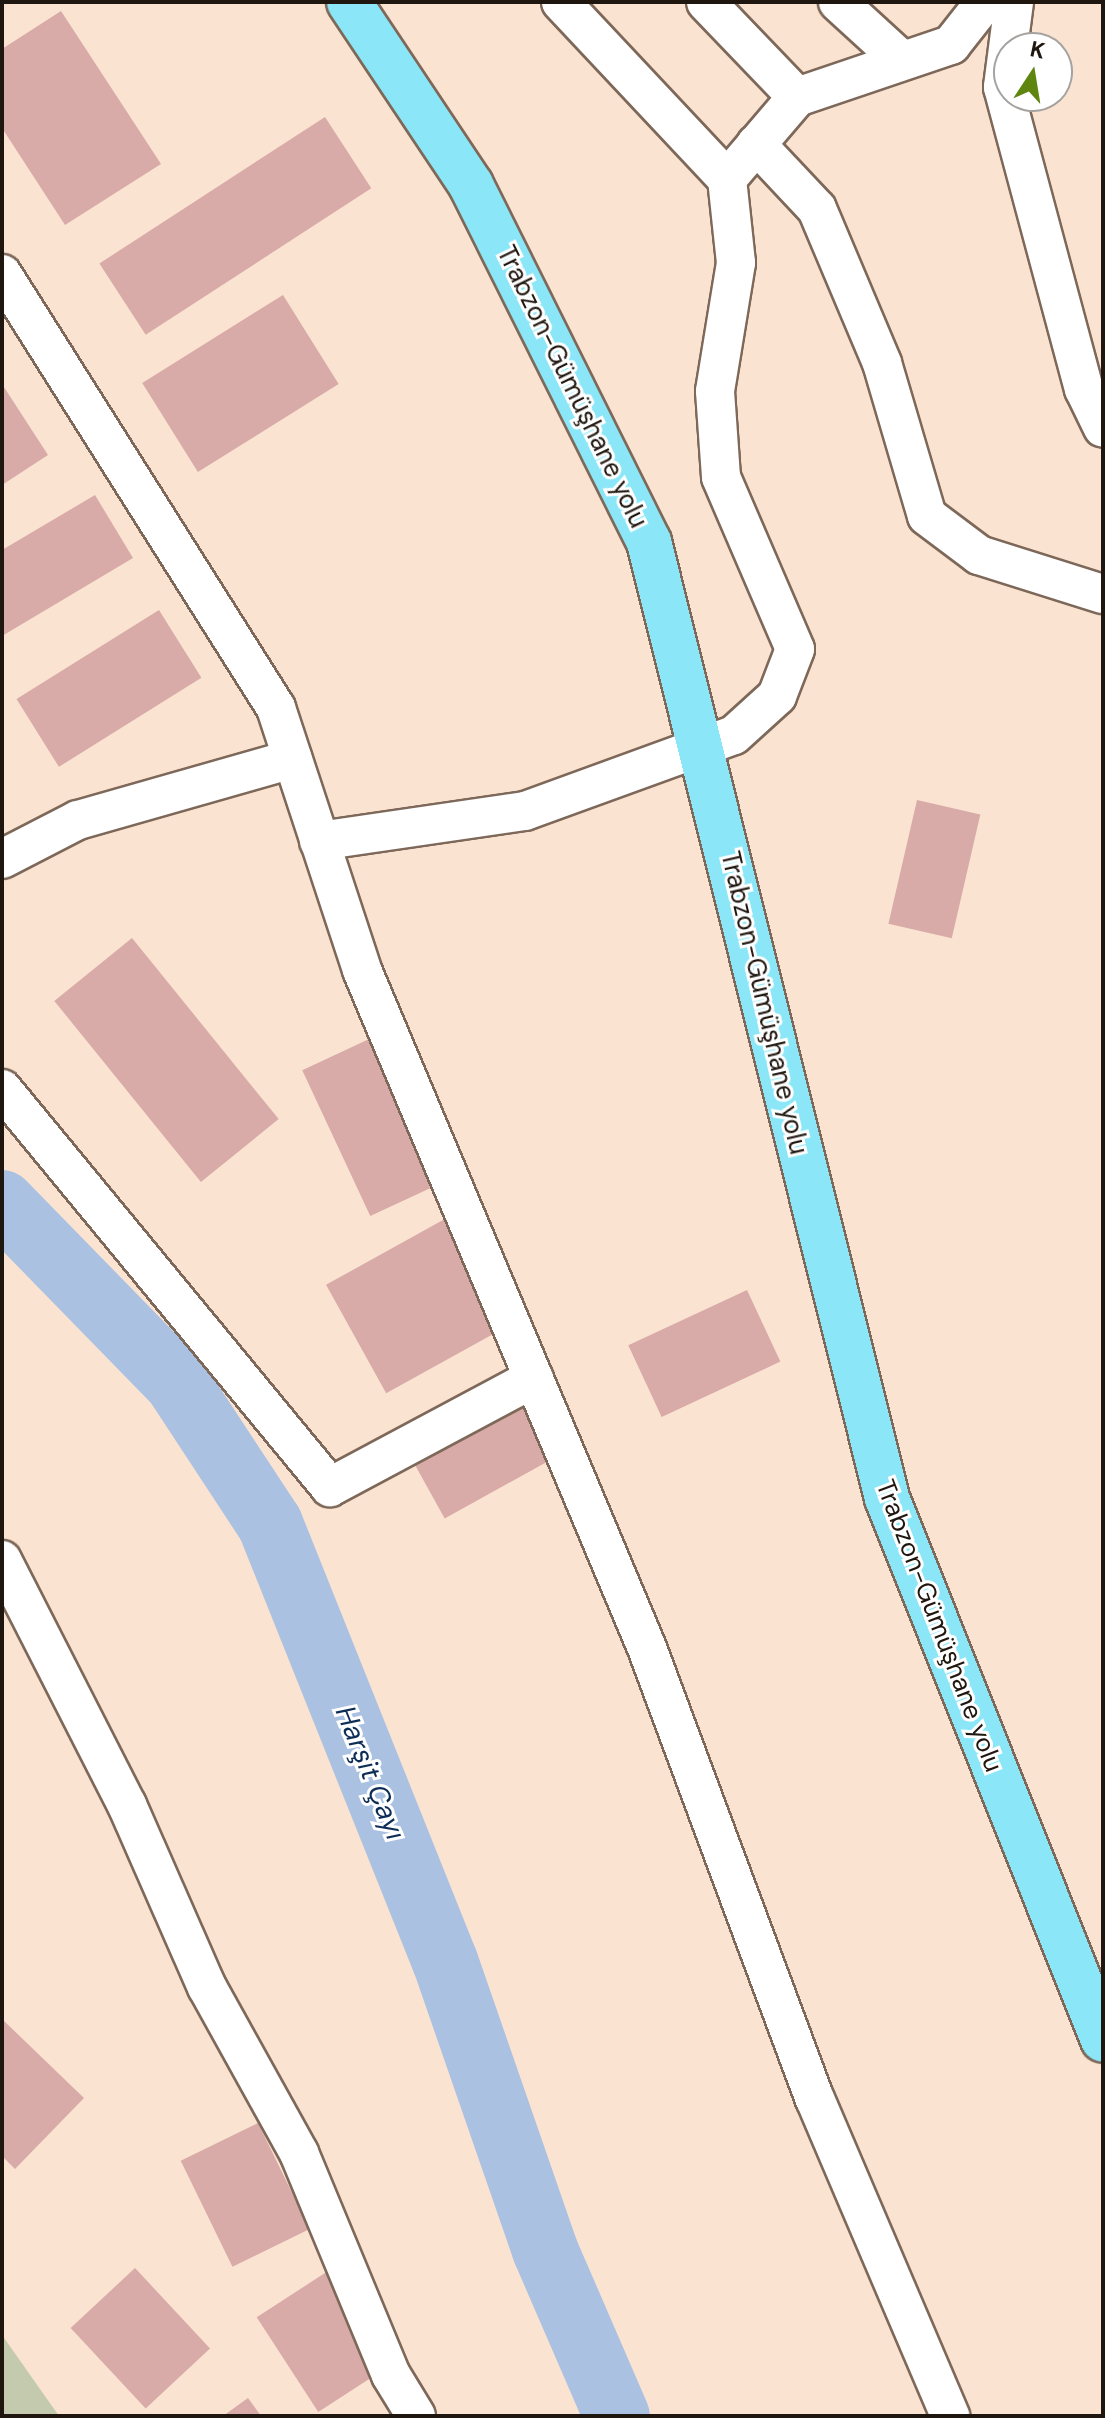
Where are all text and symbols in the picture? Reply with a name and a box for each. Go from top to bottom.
north arrow [993,32,1073,112]
text: K [1028,34,1048,66]
street label: Trabzon-Gümüşhane yolu [490,241,654,533]
street label: Trabzon-Gümüşhane yolu [714,848,814,1158]
street label: Trabzon-Gümüşhane yolu [869,1476,1009,1776]
water label: Harşit Çayı [328,1701,412,1845]

